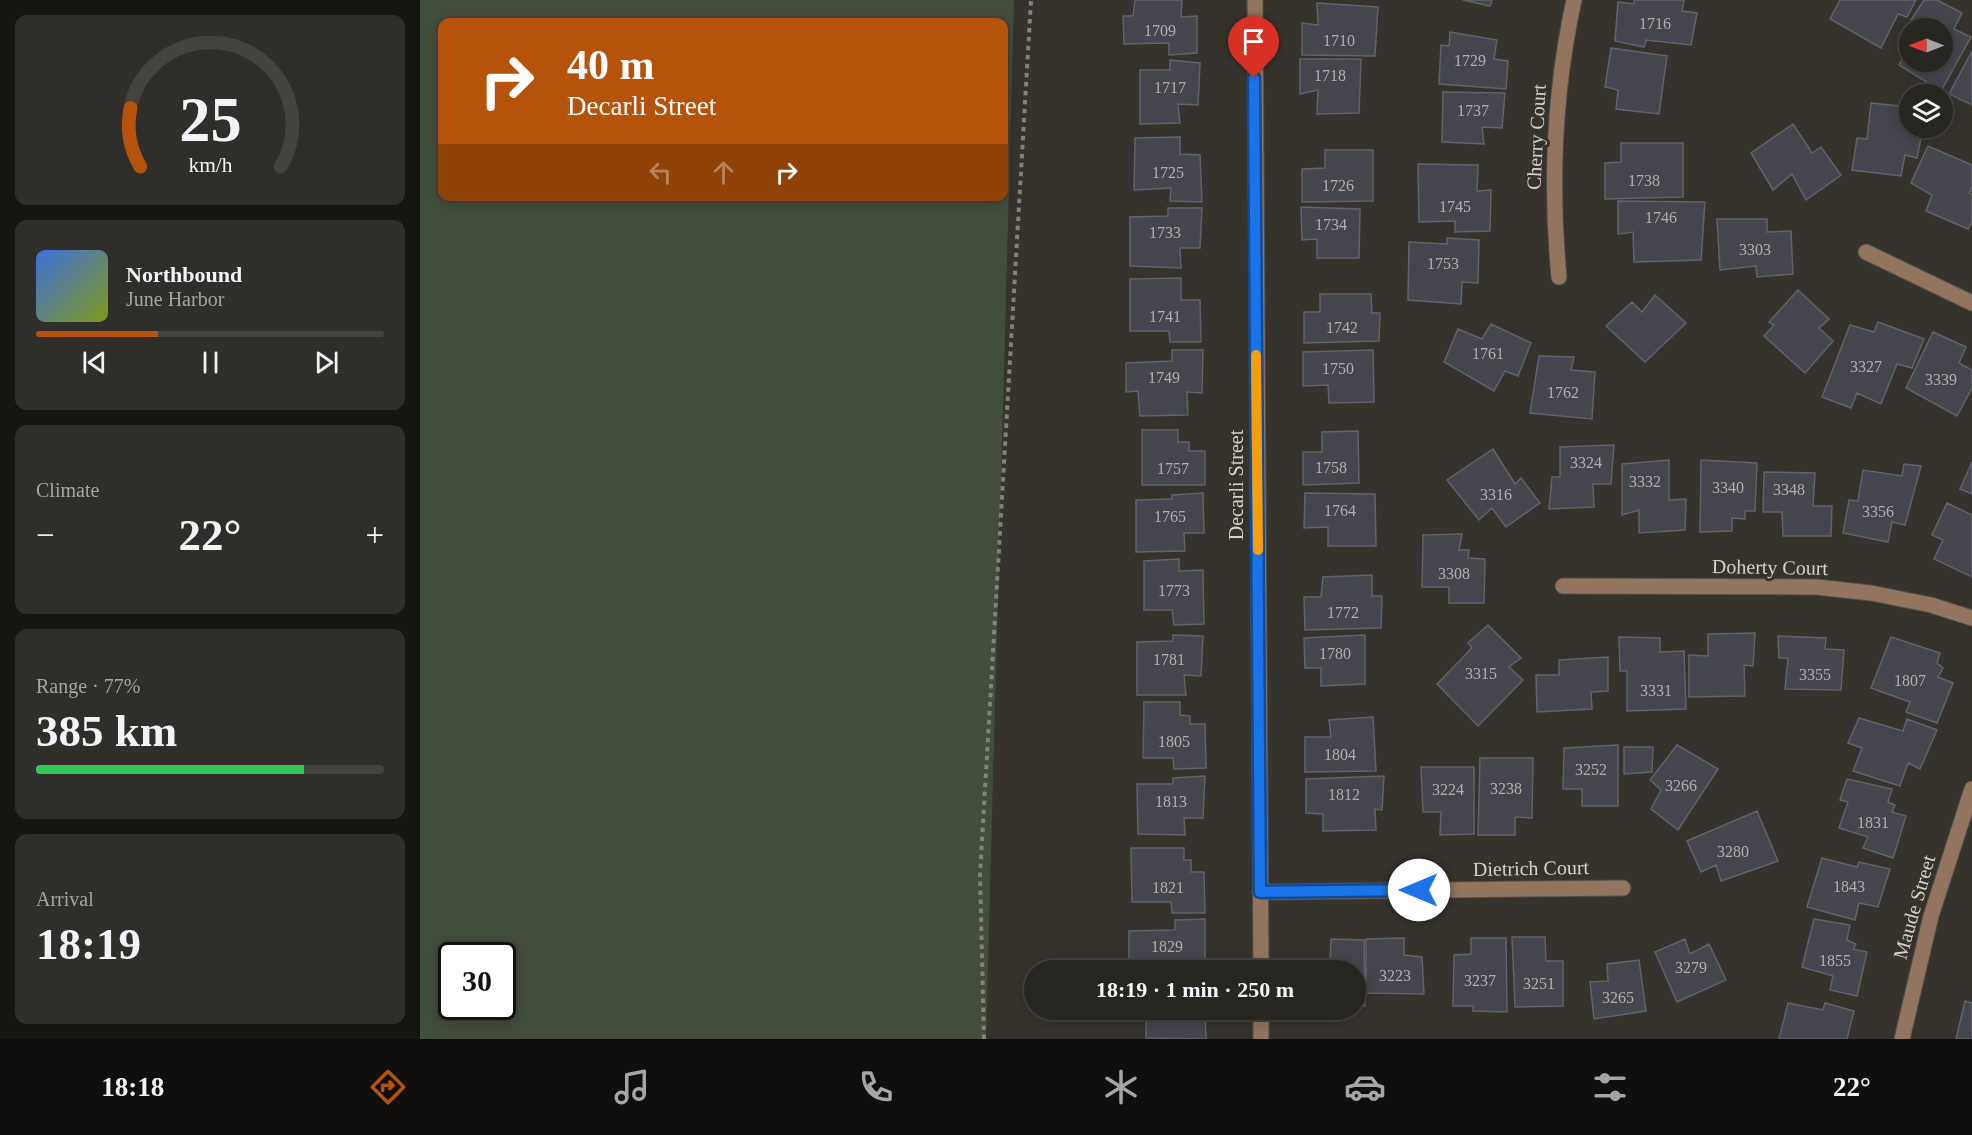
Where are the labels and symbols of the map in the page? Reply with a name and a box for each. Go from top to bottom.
house number: 1716 [1639,15,1671,32]
pin [1228,16,1279,78]
north arrow [1899,18,1953,72]
house number: 1709 [1144,22,1176,39]
house number: 1710 [1323,32,1355,49]
house number: 1729 [1454,52,1486,69]
house number: 1718 [1314,67,1346,84]
house number: 1717 [1154,79,1186,96]
street label: Cherry Court [1522,83,1551,191]
house number: 1737 [1457,102,1489,119]
house number: 1725 [1152,164,1184,181]
house number: 1738 [1628,172,1660,189]
house number: 1726 [1322,177,1354,194]
house number: 1745 [1439,198,1471,215]
house number: 1746 [1645,209,1677,226]
house number: 1734 [1315,216,1347,233]
house number: 1733 [1149,224,1181,241]
house number: 3303 [1739,241,1771,258]
house number: 1753 [1427,255,1459,272]
house number: 1741 [1149,308,1181,325]
house number: 1742 [1326,319,1358,336]
house number: 1761 [1472,345,1504,362]
house number: 3327 [1850,358,1882,375]
house number: 1750 [1322,360,1354,377]
house number: 1749 [1148,369,1180,386]
house number: 3339 [1925,371,1957,388]
house number: 1762 [1547,384,1579,401]
street label: Decarli Street [1225,429,1247,540]
house number: 3324 [1570,454,1602,471]
house number: 1758 [1315,459,1347,476]
house number: 1757 [1157,460,1189,477]
house number: 3332 [1629,473,1661,490]
house number: 3340 [1712,479,1744,496]
house number: 3348 [1773,481,1805,498]
house number: 3316 [1480,486,1512,503]
house number: 1764 [1324,502,1356,519]
house number: 3356 [1862,503,1894,520]
house number: 1765 [1154,508,1186,525]
street label: Doherty Court [1712,555,1829,580]
house number: 3308 [1438,565,1470,582]
house number: 1773 [1158,582,1190,599]
house number: 1772 [1327,604,1359,621]
house number: 1780 [1319,645,1351,662]
house number: 1781 [1153,651,1185,668]
house number: 3315 [1465,665,1497,682]
house number: 3355 [1799,666,1831,683]
house number: 1807 [1894,672,1926,689]
house number: 3331 [1640,682,1672,699]
house number: 1805 [1158,733,1190,750]
house number: 1804 [1324,746,1356,763]
house number: 3252 [1575,761,1607,778]
house number: 3266 [1665,777,1697,794]
house number: 3238 [1490,780,1522,797]
house number: 3224 [1432,781,1464,798]
house number: 1812 [1328,786,1360,803]
house number: 1813 [1155,793,1187,810]
house number: 1831 [1857,814,1889,831]
house number: 3280 [1717,843,1749,860]
street label: Maude Street [1889,852,1939,962]
street label: Dietrich Court [1473,856,1590,880]
position arrow [1387,858,1451,922]
house number: 1843 [1833,878,1865,895]
house number: 1821 [1152,879,1184,896]
house number: 1829 [1151,938,1183,955]
speed limit sign: 30 [438,942,516,1020]
house number: 1855 [1819,952,1851,969]
house number: 3279 [1675,959,1707,976]
house number: 3223 [1379,967,1411,984]
house number: 3237 [1464,972,1496,989]
house number: 3251 [1523,975,1555,992]
house number: 3265 [1602,989,1634,1006]

